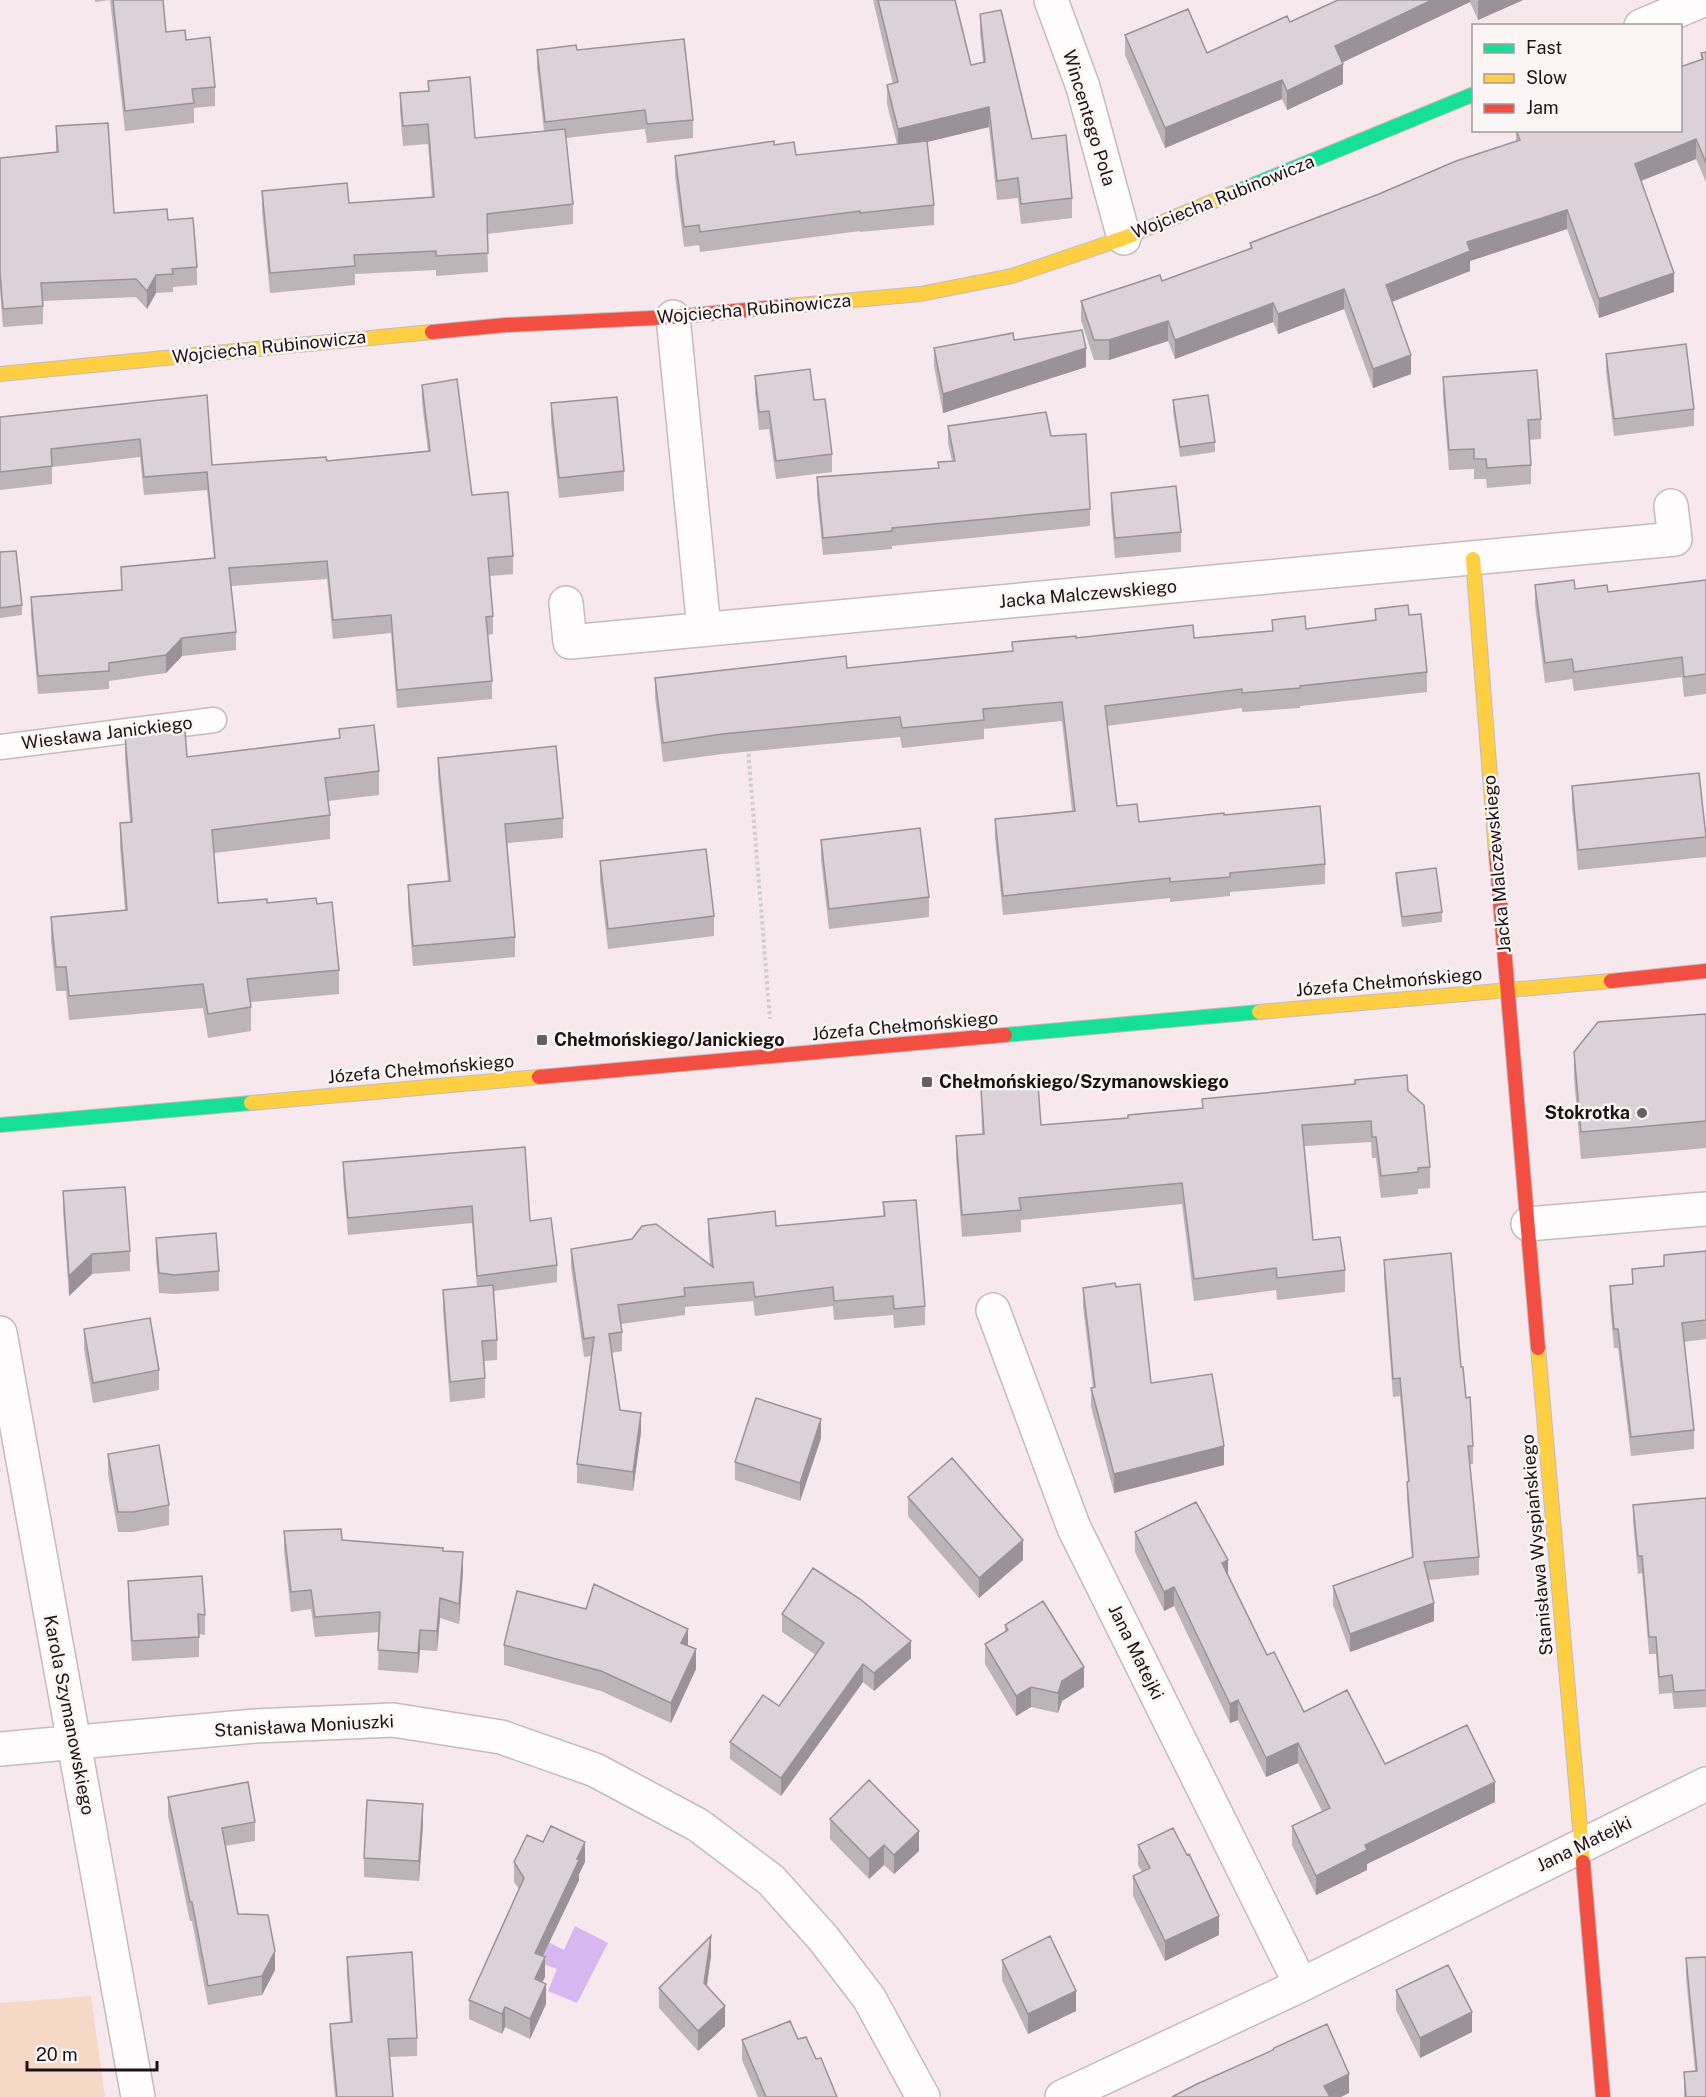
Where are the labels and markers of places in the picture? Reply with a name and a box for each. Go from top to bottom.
place label: Chełmońskiego/Janickiego [554,1029,785,1050]
marker: Chełmońskiego/Janickiego [535,1033,549,1047]
place label: Chełmońskiego/Szymanowskiego [939,1071,1229,1092]
marker: Chełmońskiego/Szymanowskiego [920,1075,934,1089]
place label: Stokrotka [1545,1102,1630,1123]
marker: Stokrotka [1635,1106,1649,1120]

